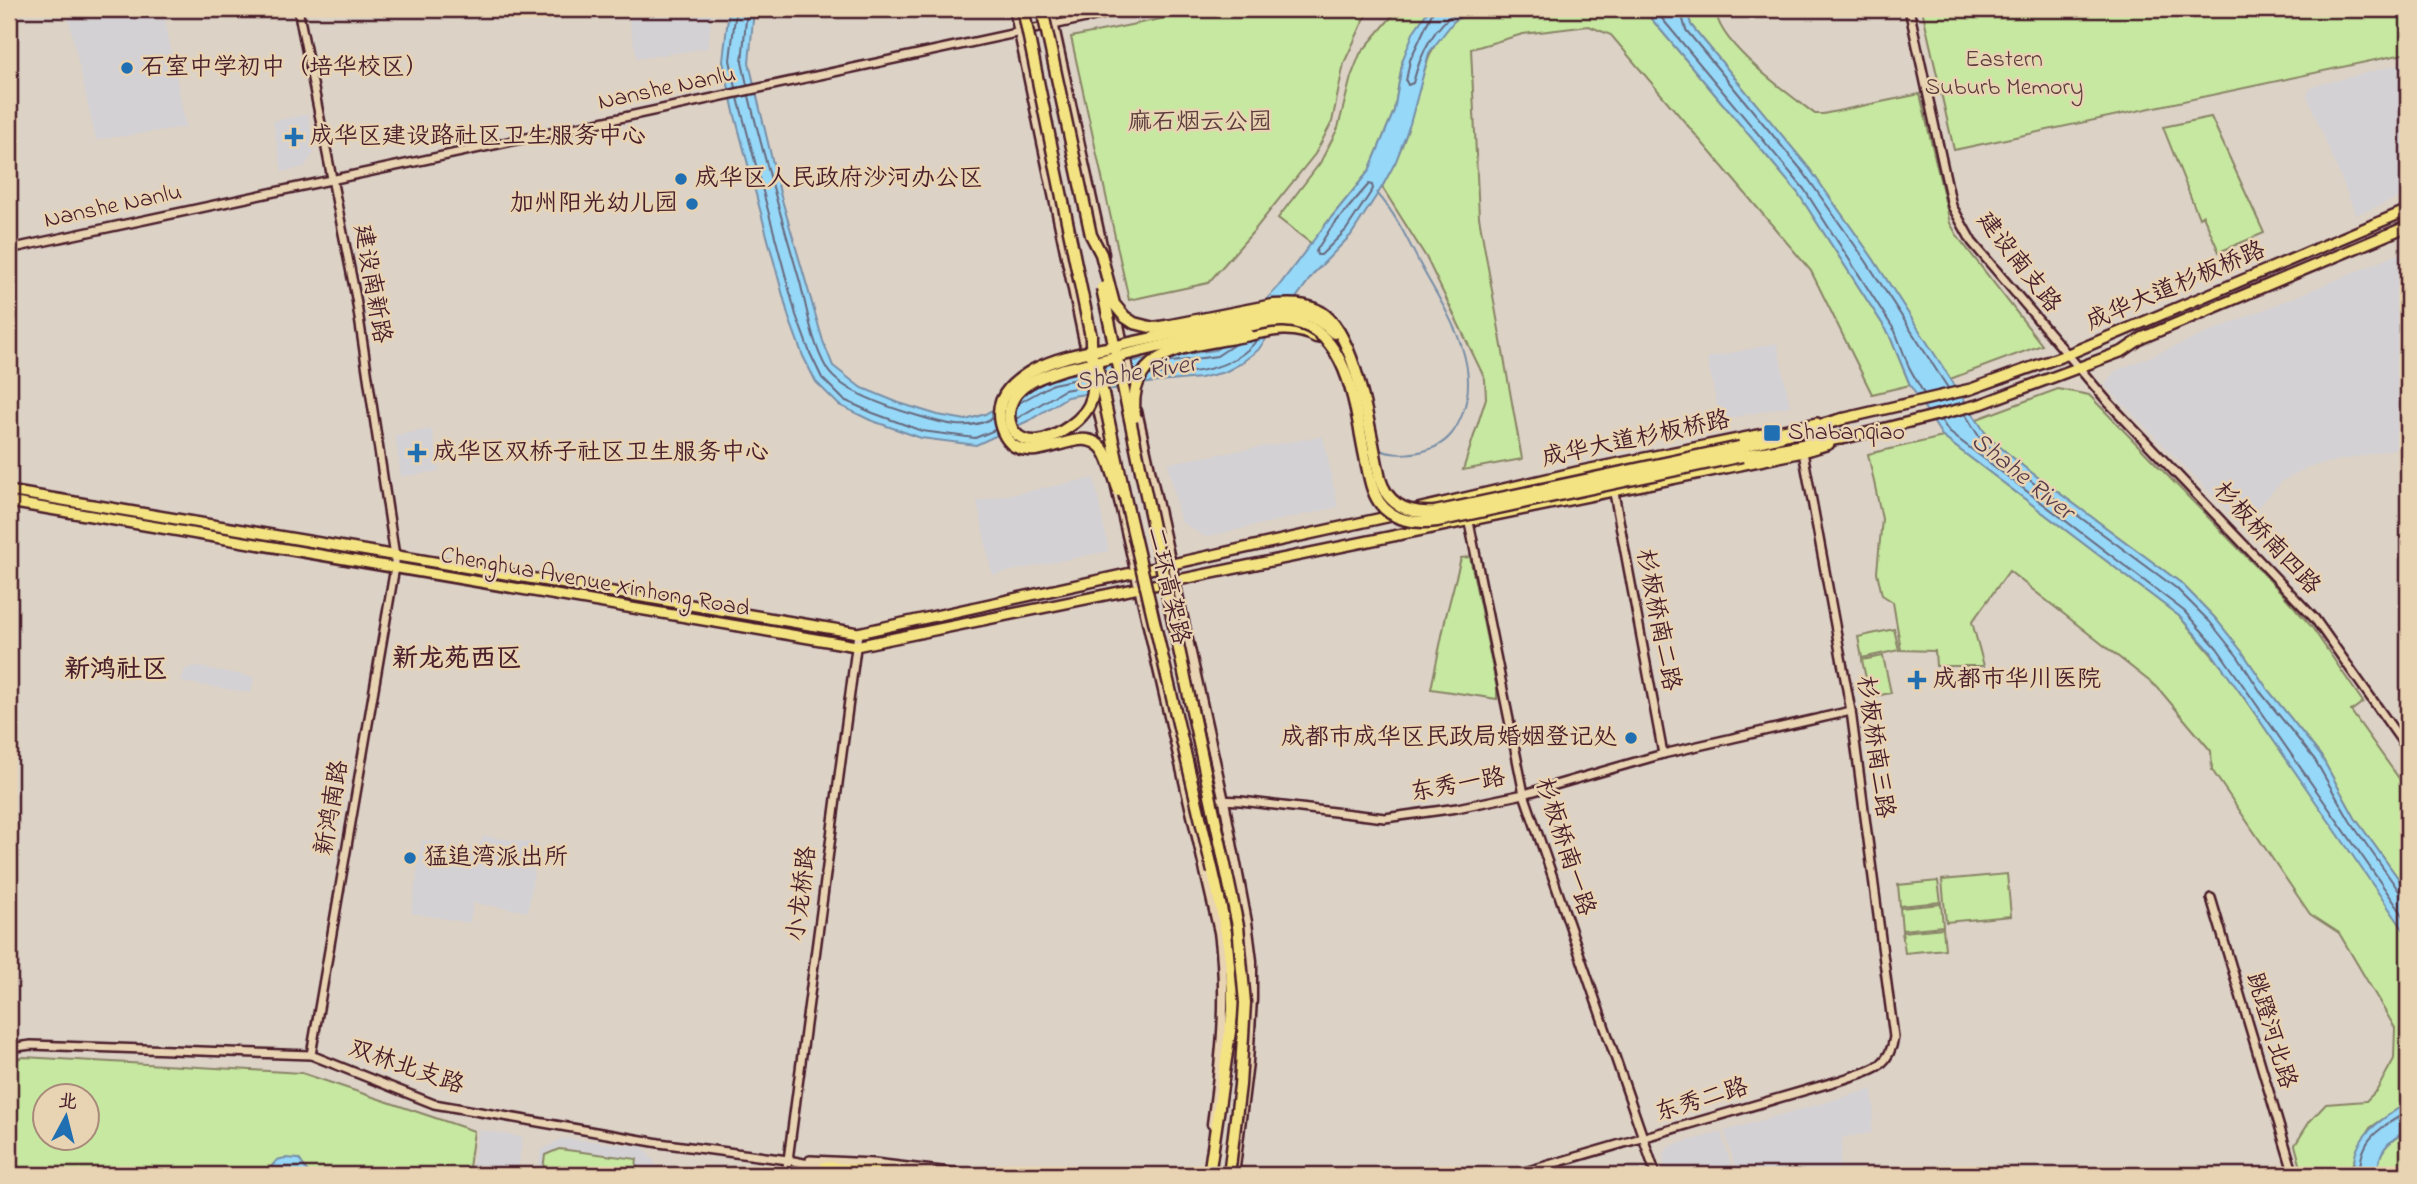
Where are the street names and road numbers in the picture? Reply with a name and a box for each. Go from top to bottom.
street label: Nanshe Nanlu [595,57,739,121]
street label: Nanshe Nanlu [41,175,185,239]
street label: 建设南支路 [1967,205,2069,321]
street label: 建设南新路 [343,222,399,346]
street label: 成华大道杉板桥路 [2081,233,2271,341]
street label: 成华大道杉板桥路 [1538,403,1734,477]
street label: 杉板桥南四路 [2204,474,2328,604]
street label: 二环高架路 [1136,524,1198,648]
street label: Chenghua Avenue Xinhong Road [438,539,753,628]
street label: 杉板桥南二路 [1626,546,1688,694]
street label: 杉板桥南三路 [1847,673,1901,821]
street label: 新鸿南路 [307,758,359,858]
street label: 东秀一路 [1408,760,1508,812]
street label: 杉板桥南一路 [1525,773,1603,921]
street label: 小龙桥路 [780,844,826,944]
street label: 跳蹬河北路 [2236,969,2304,1093]
street label: 双林北支路 [344,1032,468,1104]
street label: 东秀二路 [1651,1070,1753,1132]

